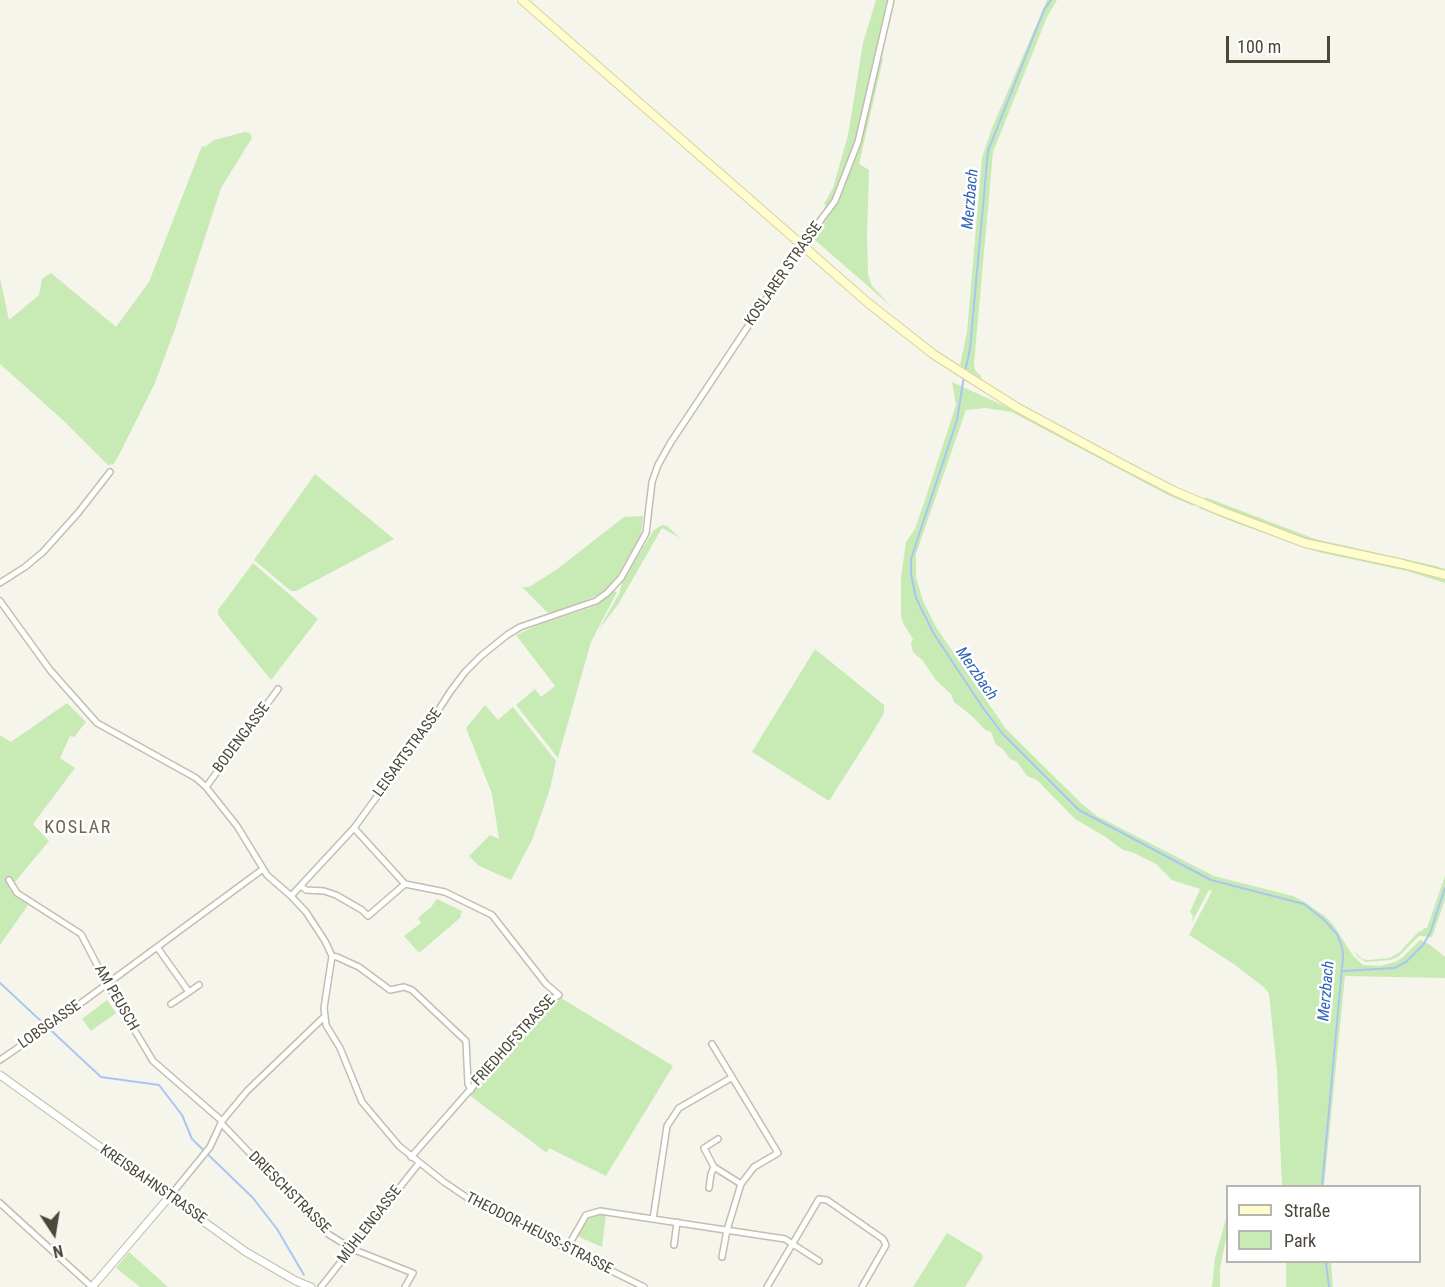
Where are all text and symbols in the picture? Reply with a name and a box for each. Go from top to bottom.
scale bar [1229,24,1332,62]
text: 100 m [1237,36,1281,57]
water label: Merzbach [959,168,983,230]
street label: KOSLARER STRASSE [741,219,827,329]
water label: Merzbach [951,644,1001,704]
street label: BODENGASSE [210,699,274,777]
street label: LEISARTSTRASSE [370,705,446,801]
district label: KOSLAR [44,817,112,839]
water label: Merzbach [1315,960,1339,1022]
street label: AM PEUSCH [90,962,142,1034]
street label: FRIEDHOFSTRASSE [469,992,559,1090]
street label: LOBSGASSE [15,997,85,1053]
street label: KREISBAHNSTRASSE [96,1142,210,1228]
street label: DRIESCHSTRASSE [244,1148,334,1238]
street label: MÜHLENGASSE [334,1183,406,1267]
legend [1226,1185,1421,1263]
street label: THEODOR-HEUSS-STRASSE [463,1189,615,1279]
text: Straße [1284,1200,1330,1221]
north arrow [24,1203,84,1263]
text: Park [1284,1230,1316,1251]
text: N [51,1241,65,1261]

